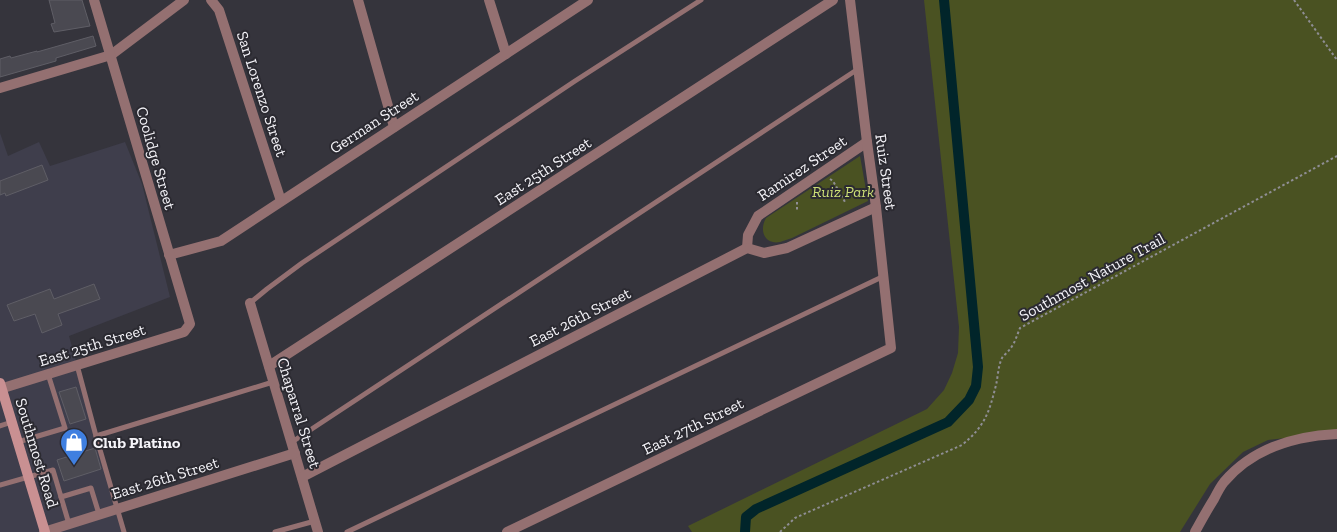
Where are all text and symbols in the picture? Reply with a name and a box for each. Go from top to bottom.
street label: San Lorenzo Street [233,29,291,159]
street label: German Street [326,86,422,158]
street label: Coolidge Street [132,104,180,212]
street label: Ramirez Street [754,131,850,205]
street label: East 25th Street [491,133,595,209]
street label: Ruiz Street [871,133,901,211]
park label: Ruiz Park [812,182,874,201]
street label: Southmost Nature Trail [1016,229,1168,325]
street label: East 26th Street [526,283,634,351]
street label: East 25th Street [36,320,148,370]
street label: Chaparral Street [273,355,325,471]
street label: East 27th Street [639,393,747,459]
street label: Southmost Road [11,396,63,510]
shop icon: Club Platino [59,427,89,466]
place label: Club Platino [93,433,181,452]
street label: East 26th Street [109,453,221,503]

